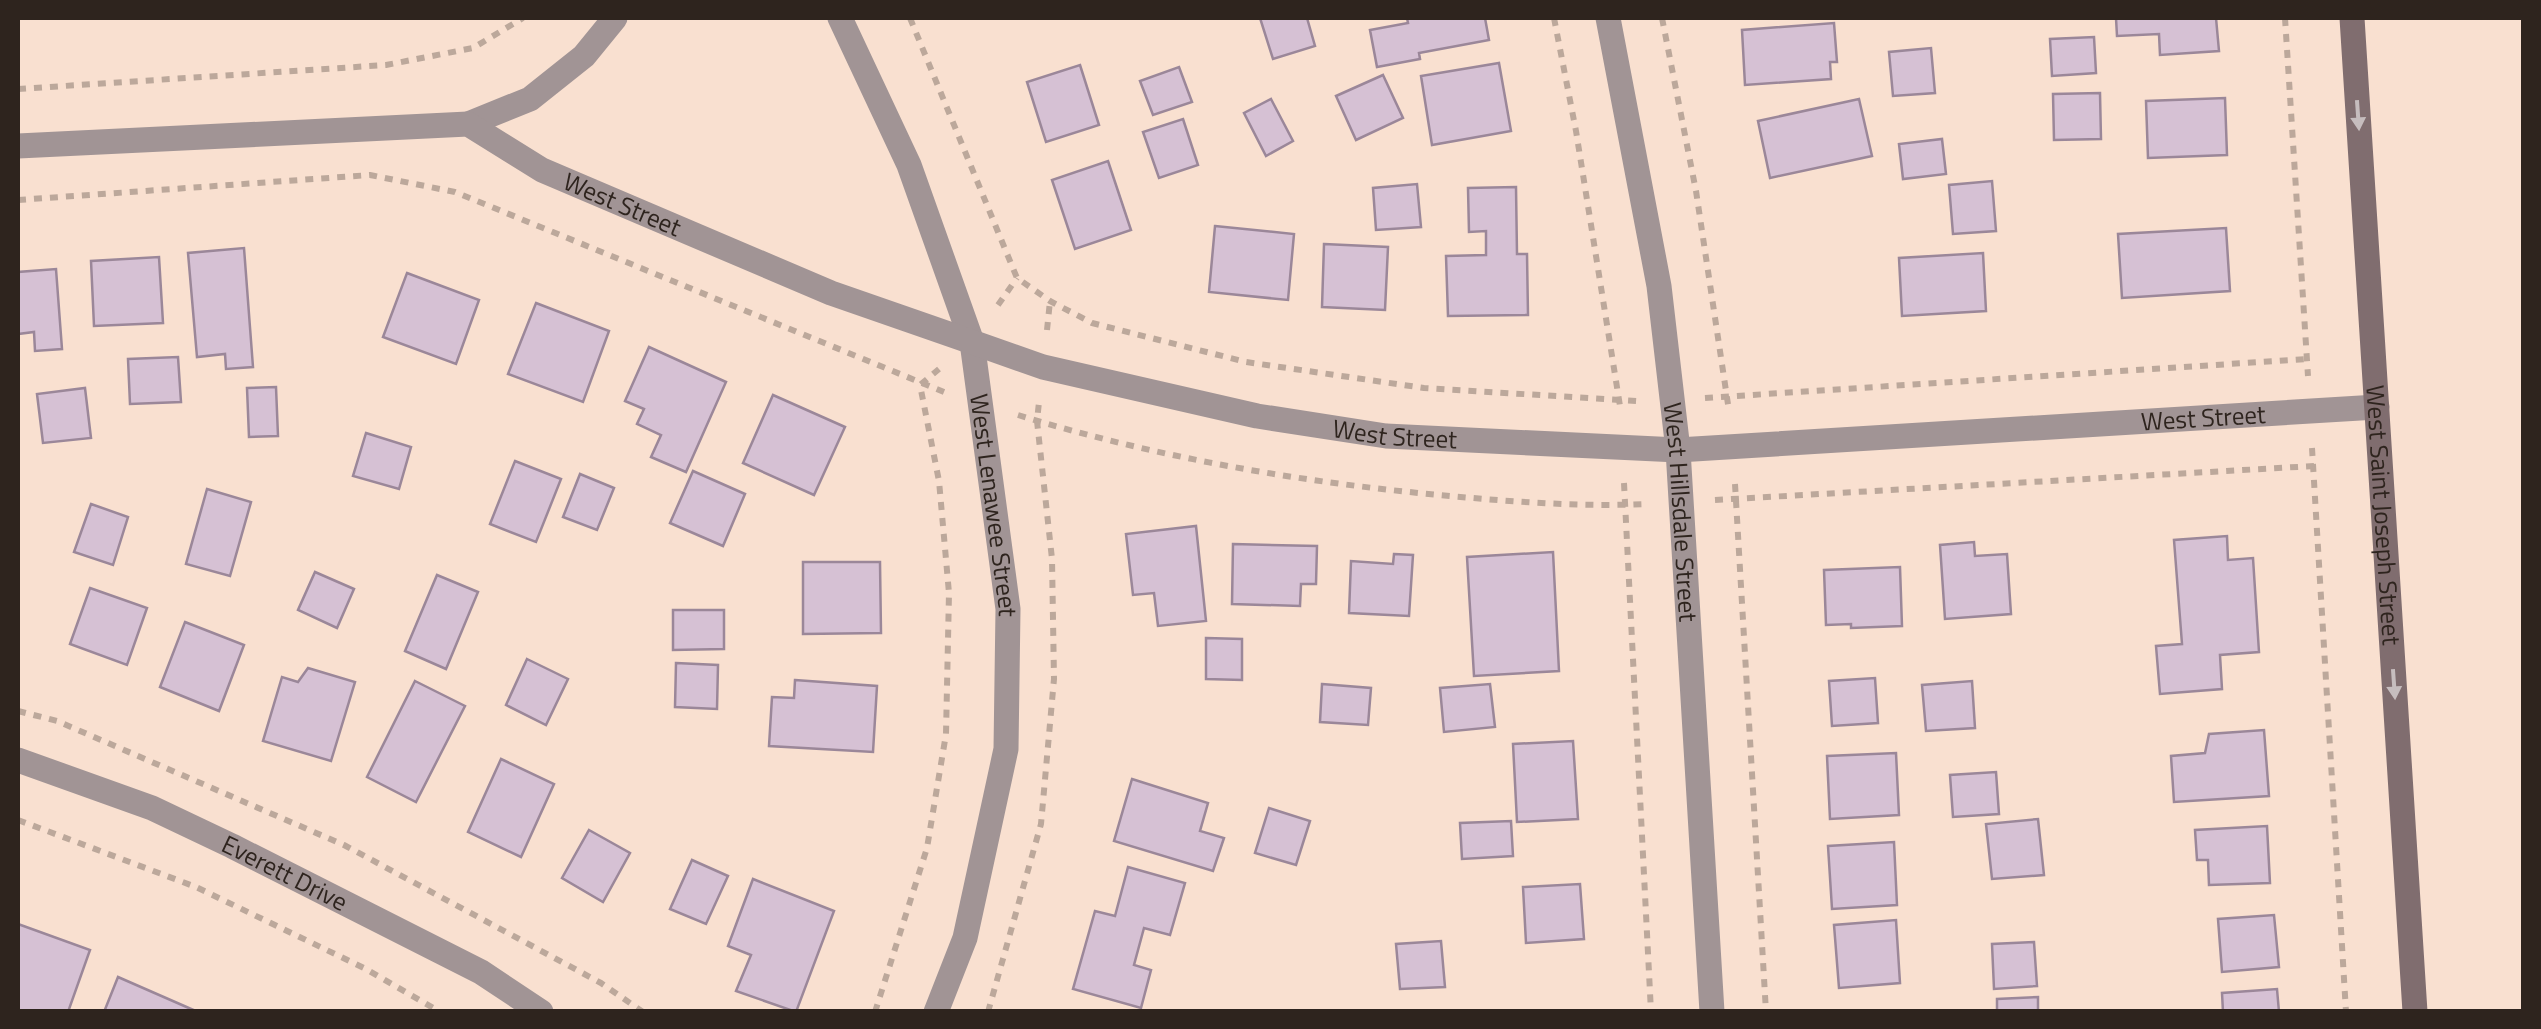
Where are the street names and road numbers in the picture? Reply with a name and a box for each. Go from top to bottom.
street label: West Street [558,162,687,246]
street label: West Saint Joseph Street [2356,384,2411,647]
street label: West Lenawee Street [960,391,1027,617]
street label: West Street [2140,395,2267,440]
street label: West Hillsdale Street [1654,400,1707,623]
street label: West Street [1330,409,1458,458]
street label: Everett Drive [215,825,354,921]

